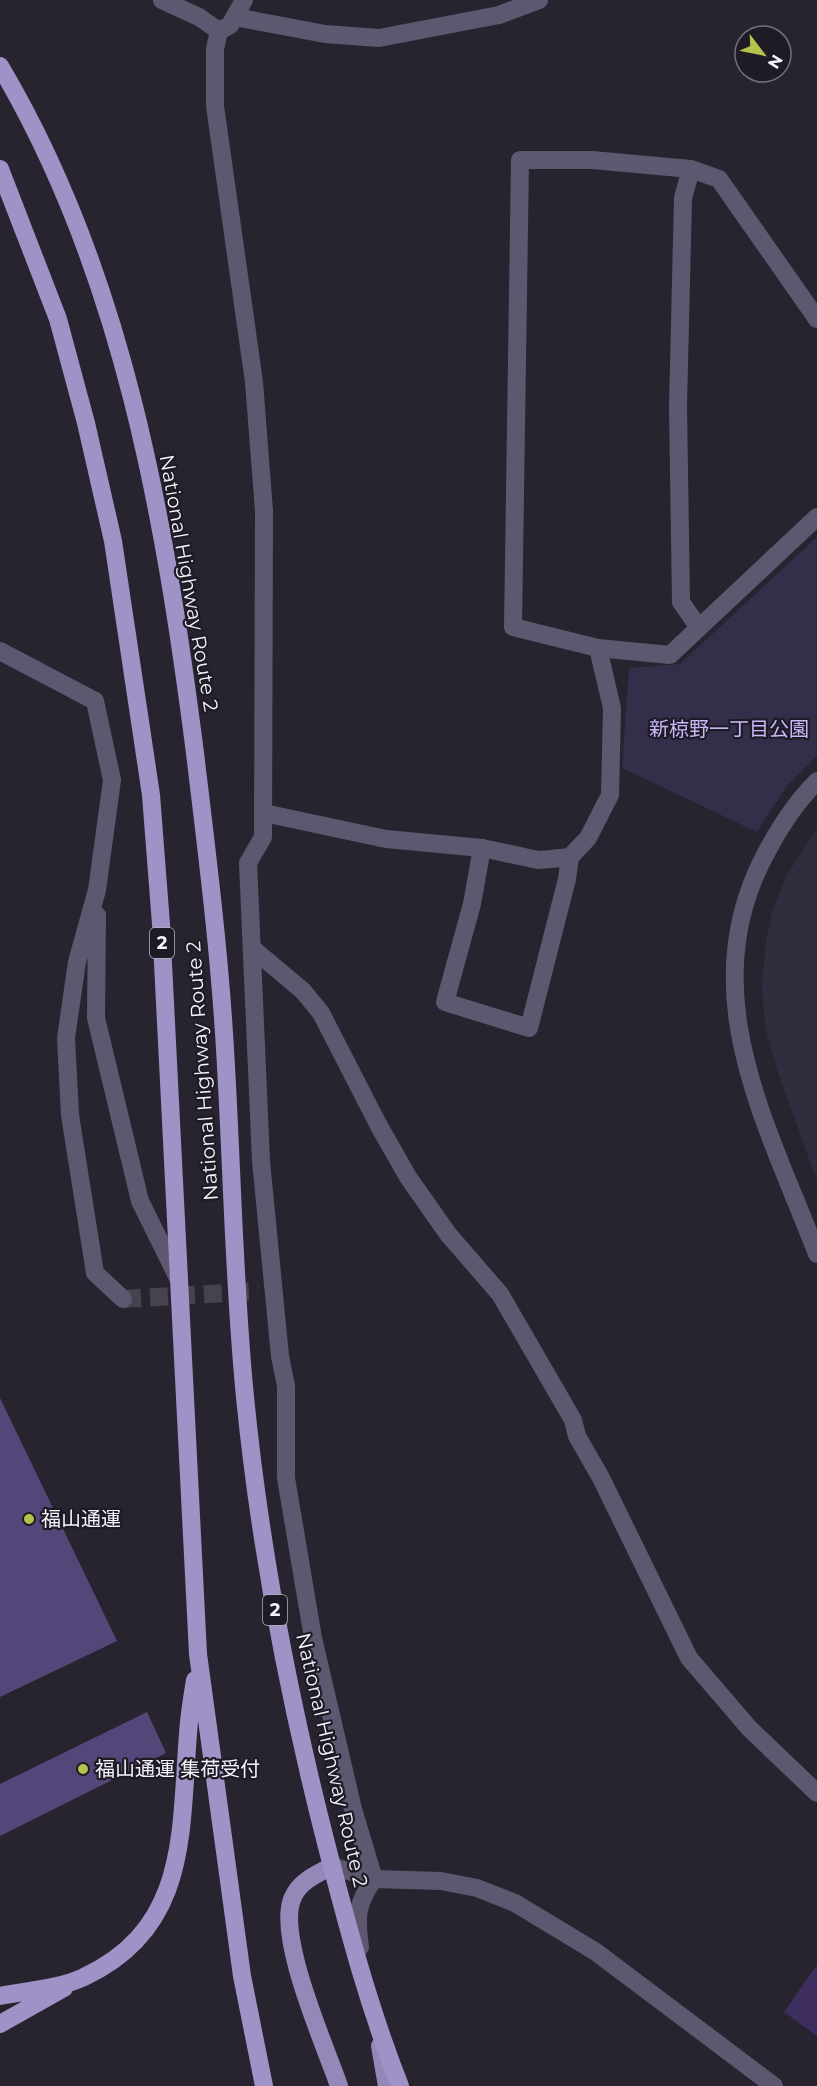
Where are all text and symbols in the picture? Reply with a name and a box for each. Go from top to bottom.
north arrow [733,24,793,84]
text: N [764,51,787,72]
street label: National Highway Route 2 [155,453,223,713]
park label: 新椋野一丁目公園 [649,717,809,741]
road number: 2 [150,928,174,958]
street label: National Highway Route 2 [181,940,223,1202]
place label: 福山通運 [41,1507,121,1531]
marker: 福山通運 [22,1512,36,1526]
road number: 2 [263,1595,287,1625]
street label: National Highway Route 2 [291,1631,373,1889]
place label: 福山通運 集荷受付 [95,1757,260,1781]
marker: 福山通運 集荷受付 [76,1762,90,1776]

